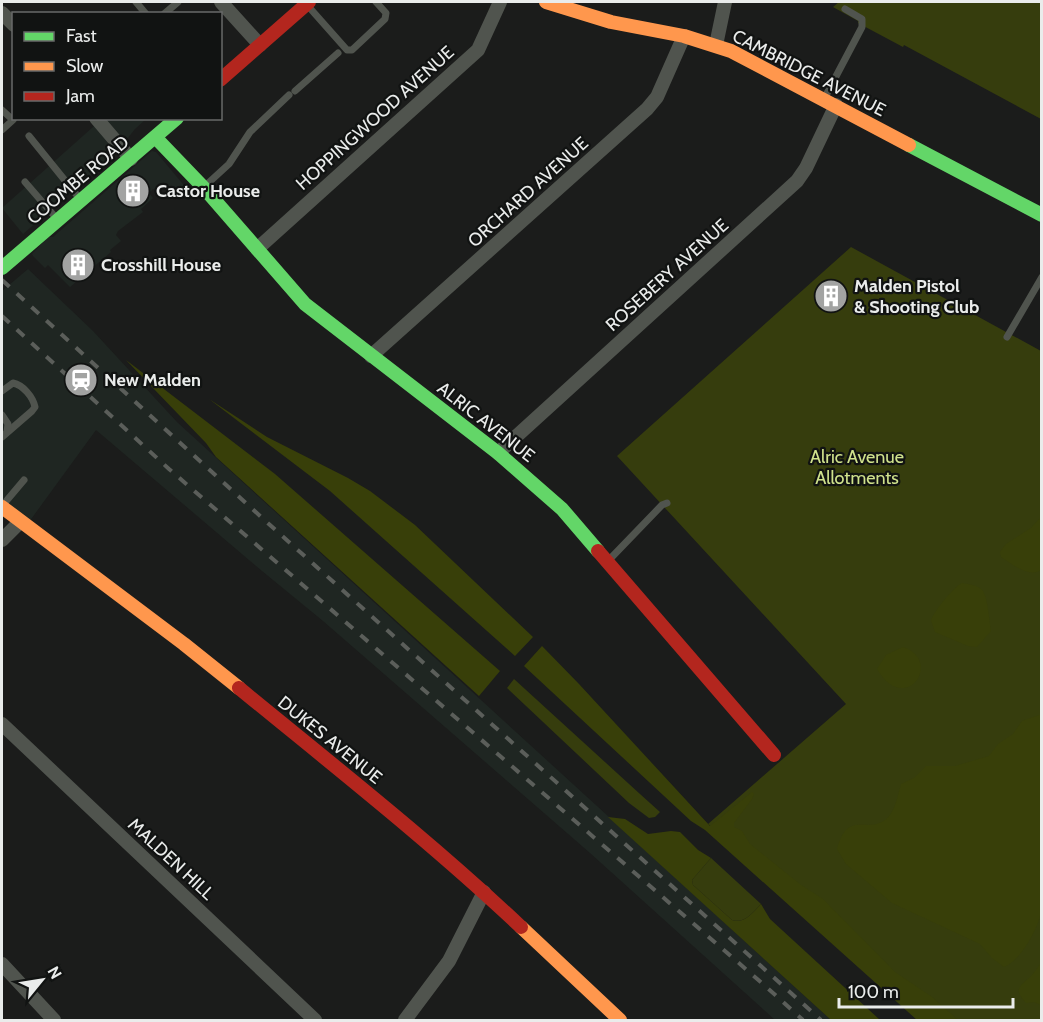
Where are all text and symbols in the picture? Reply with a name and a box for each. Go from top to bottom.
legend [12,12,222,120]
text: Fast [66,25,97,47]
street label: CAMBRIDGE AVENUE [729,25,889,121]
street label: HOPPINGWOOD AVENUE [291,41,459,195]
text: Slow [66,55,103,77]
text: Jam [65,85,95,107]
street label: COOMBE ROAD [22,131,134,229]
street label: ORCHARD AVENUE [463,132,593,252]
building icon: Castor House [115,173,151,209]
place label: Castor House [156,180,260,202]
street label: ROSEBERY AVENUE [601,214,733,336]
building icon: Crosshill House [60,247,96,283]
place label: Crosshill House [101,254,221,276]
place label: Malden Pistol & Shooting Club [854,275,979,318]
building icon: Malden Pistol & Shooting Club [813,278,849,314]
station icon: New Malden [63,362,99,398]
place label: New Malden [104,369,201,391]
street label: ALRIC AVENUE [433,377,539,467]
park label: Alric Avenue Allotments [810,446,904,489]
street label: DUKES AVENUE [273,691,387,789]
street label: MALDEN HILL [123,813,219,905]
north arrow [12,950,72,1010]
text: N [44,963,66,982]
scale bar [839,971,1013,1009]
text: 100 m [848,981,899,1003]

